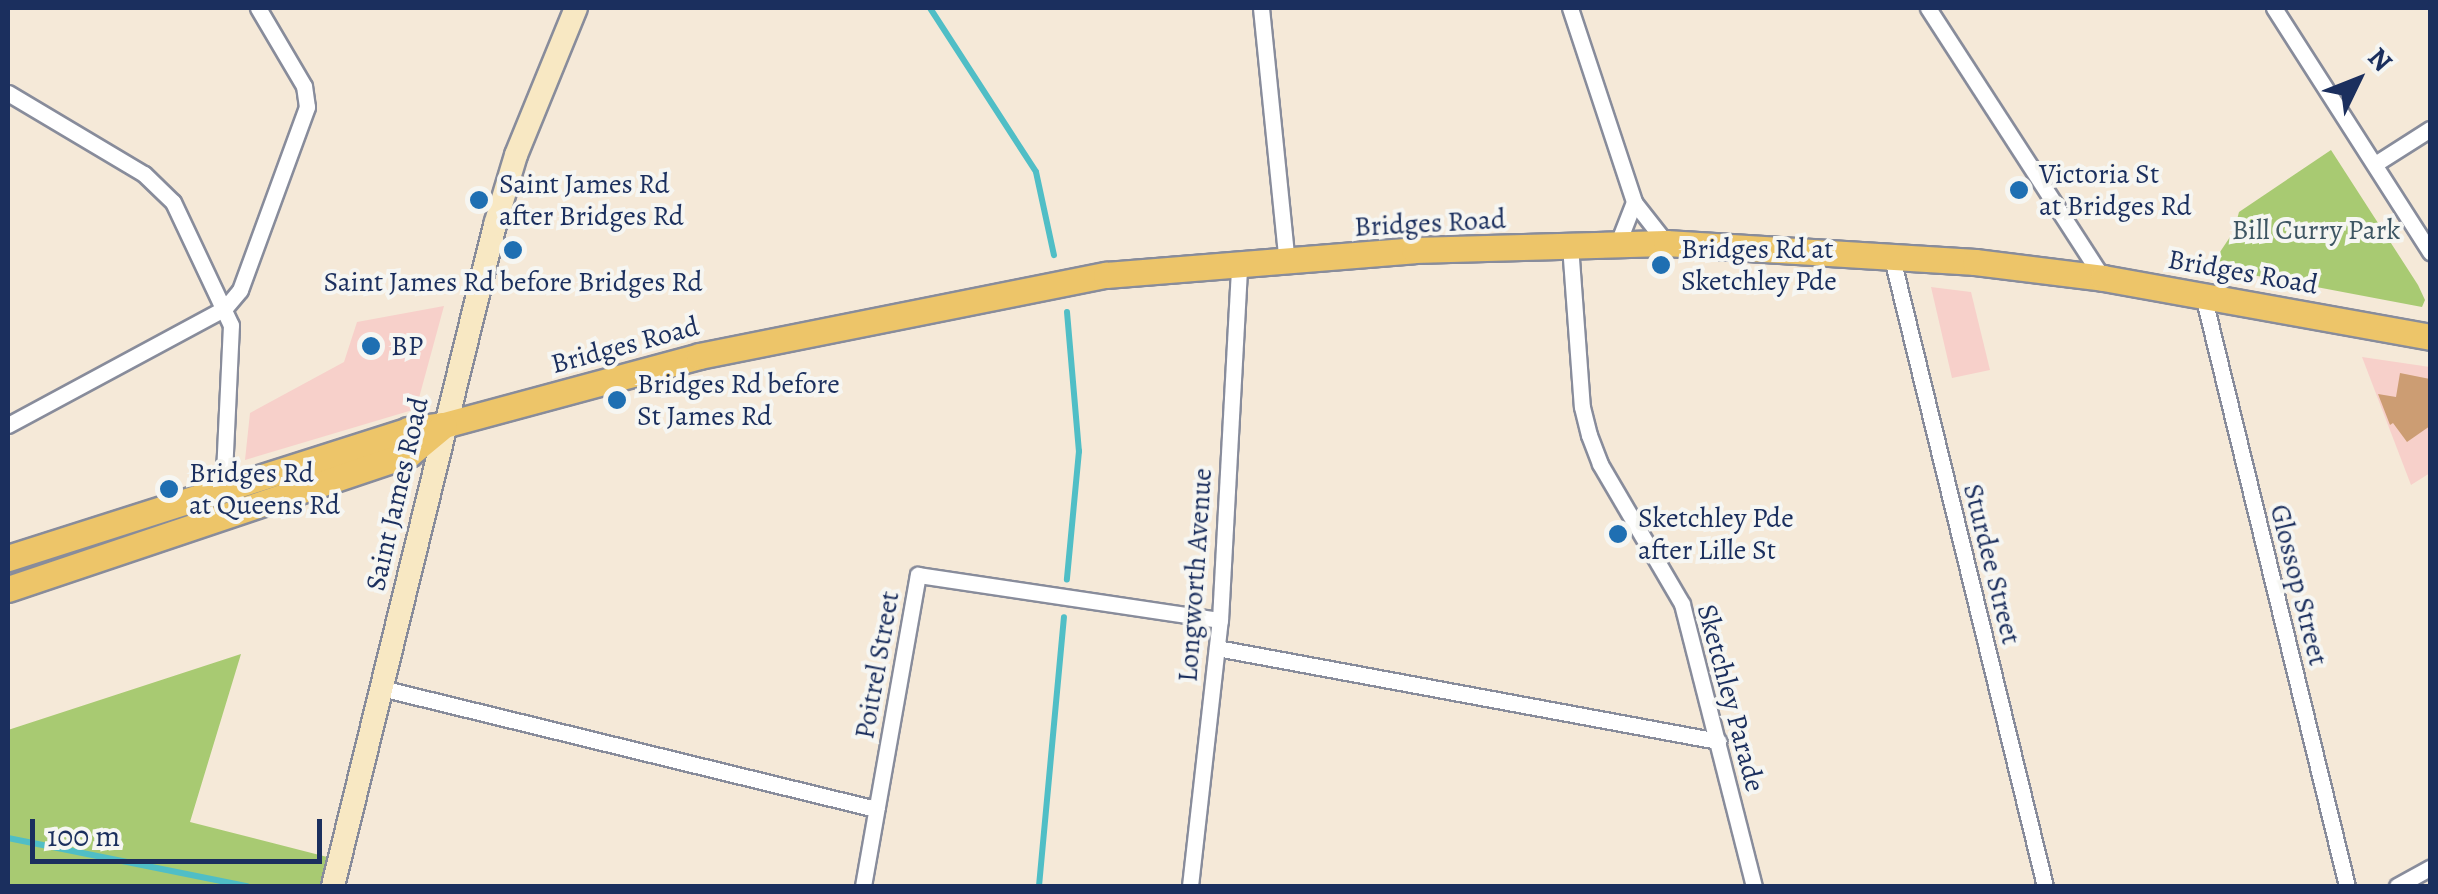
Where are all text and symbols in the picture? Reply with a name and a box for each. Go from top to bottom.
north arrow [2308,30,2408,130]
text: N [2359,39,2401,80]
place label: Victoria St at Bridges Rd [2039,157,2192,223]
place label: Saint James Rd after Bridges Rd [499,167,684,233]
marker: Victoria St at Bridges Rd [2008,179,2030,201]
marker: Saint James Rd after Bridges Rd [468,189,490,211]
street label: Bridges Road [1353,202,1507,244]
park label: Bill Curry Park [2232,213,2400,247]
place label: Bridges Rd at Sketchley Pde [1681,232,1837,298]
marker: Saint James Rd before Bridges Rd [502,239,524,261]
street label: Bridges Road [2165,242,2321,302]
marker: Bridges Rd at Sketchley Pde [1650,254,1672,276]
place label: Saint James Rd before Bridges Rd [324,265,702,299]
street label: Bridges Road [547,309,703,381]
place label: BP [391,329,423,363]
marker: BP [360,335,382,357]
place label: Bridges Rd before St James Rd [637,367,840,433]
marker: Bridges Rd before St James Rd [606,389,628,411]
street label: Saint James Road [358,394,436,594]
place label: Bridges Rd at Queens Rd [189,456,340,522]
street label: Longworth Avenue [1171,467,1219,683]
marker: Bridges Rd at Queens Rd [158,478,180,500]
street label: Sturdee Street [1956,480,2028,648]
place label: Sketchley Pde after Lille St [1638,501,1794,567]
street label: Glossop Street [2263,501,2335,669]
marker: Sketchley Pde after Lille St [1607,523,1629,545]
street label: Poitrel Street [847,588,907,742]
street label: Sketchley Parade [1690,600,1772,796]
scale bar [35,799,328,861]
text: 100 m [47,816,120,856]

